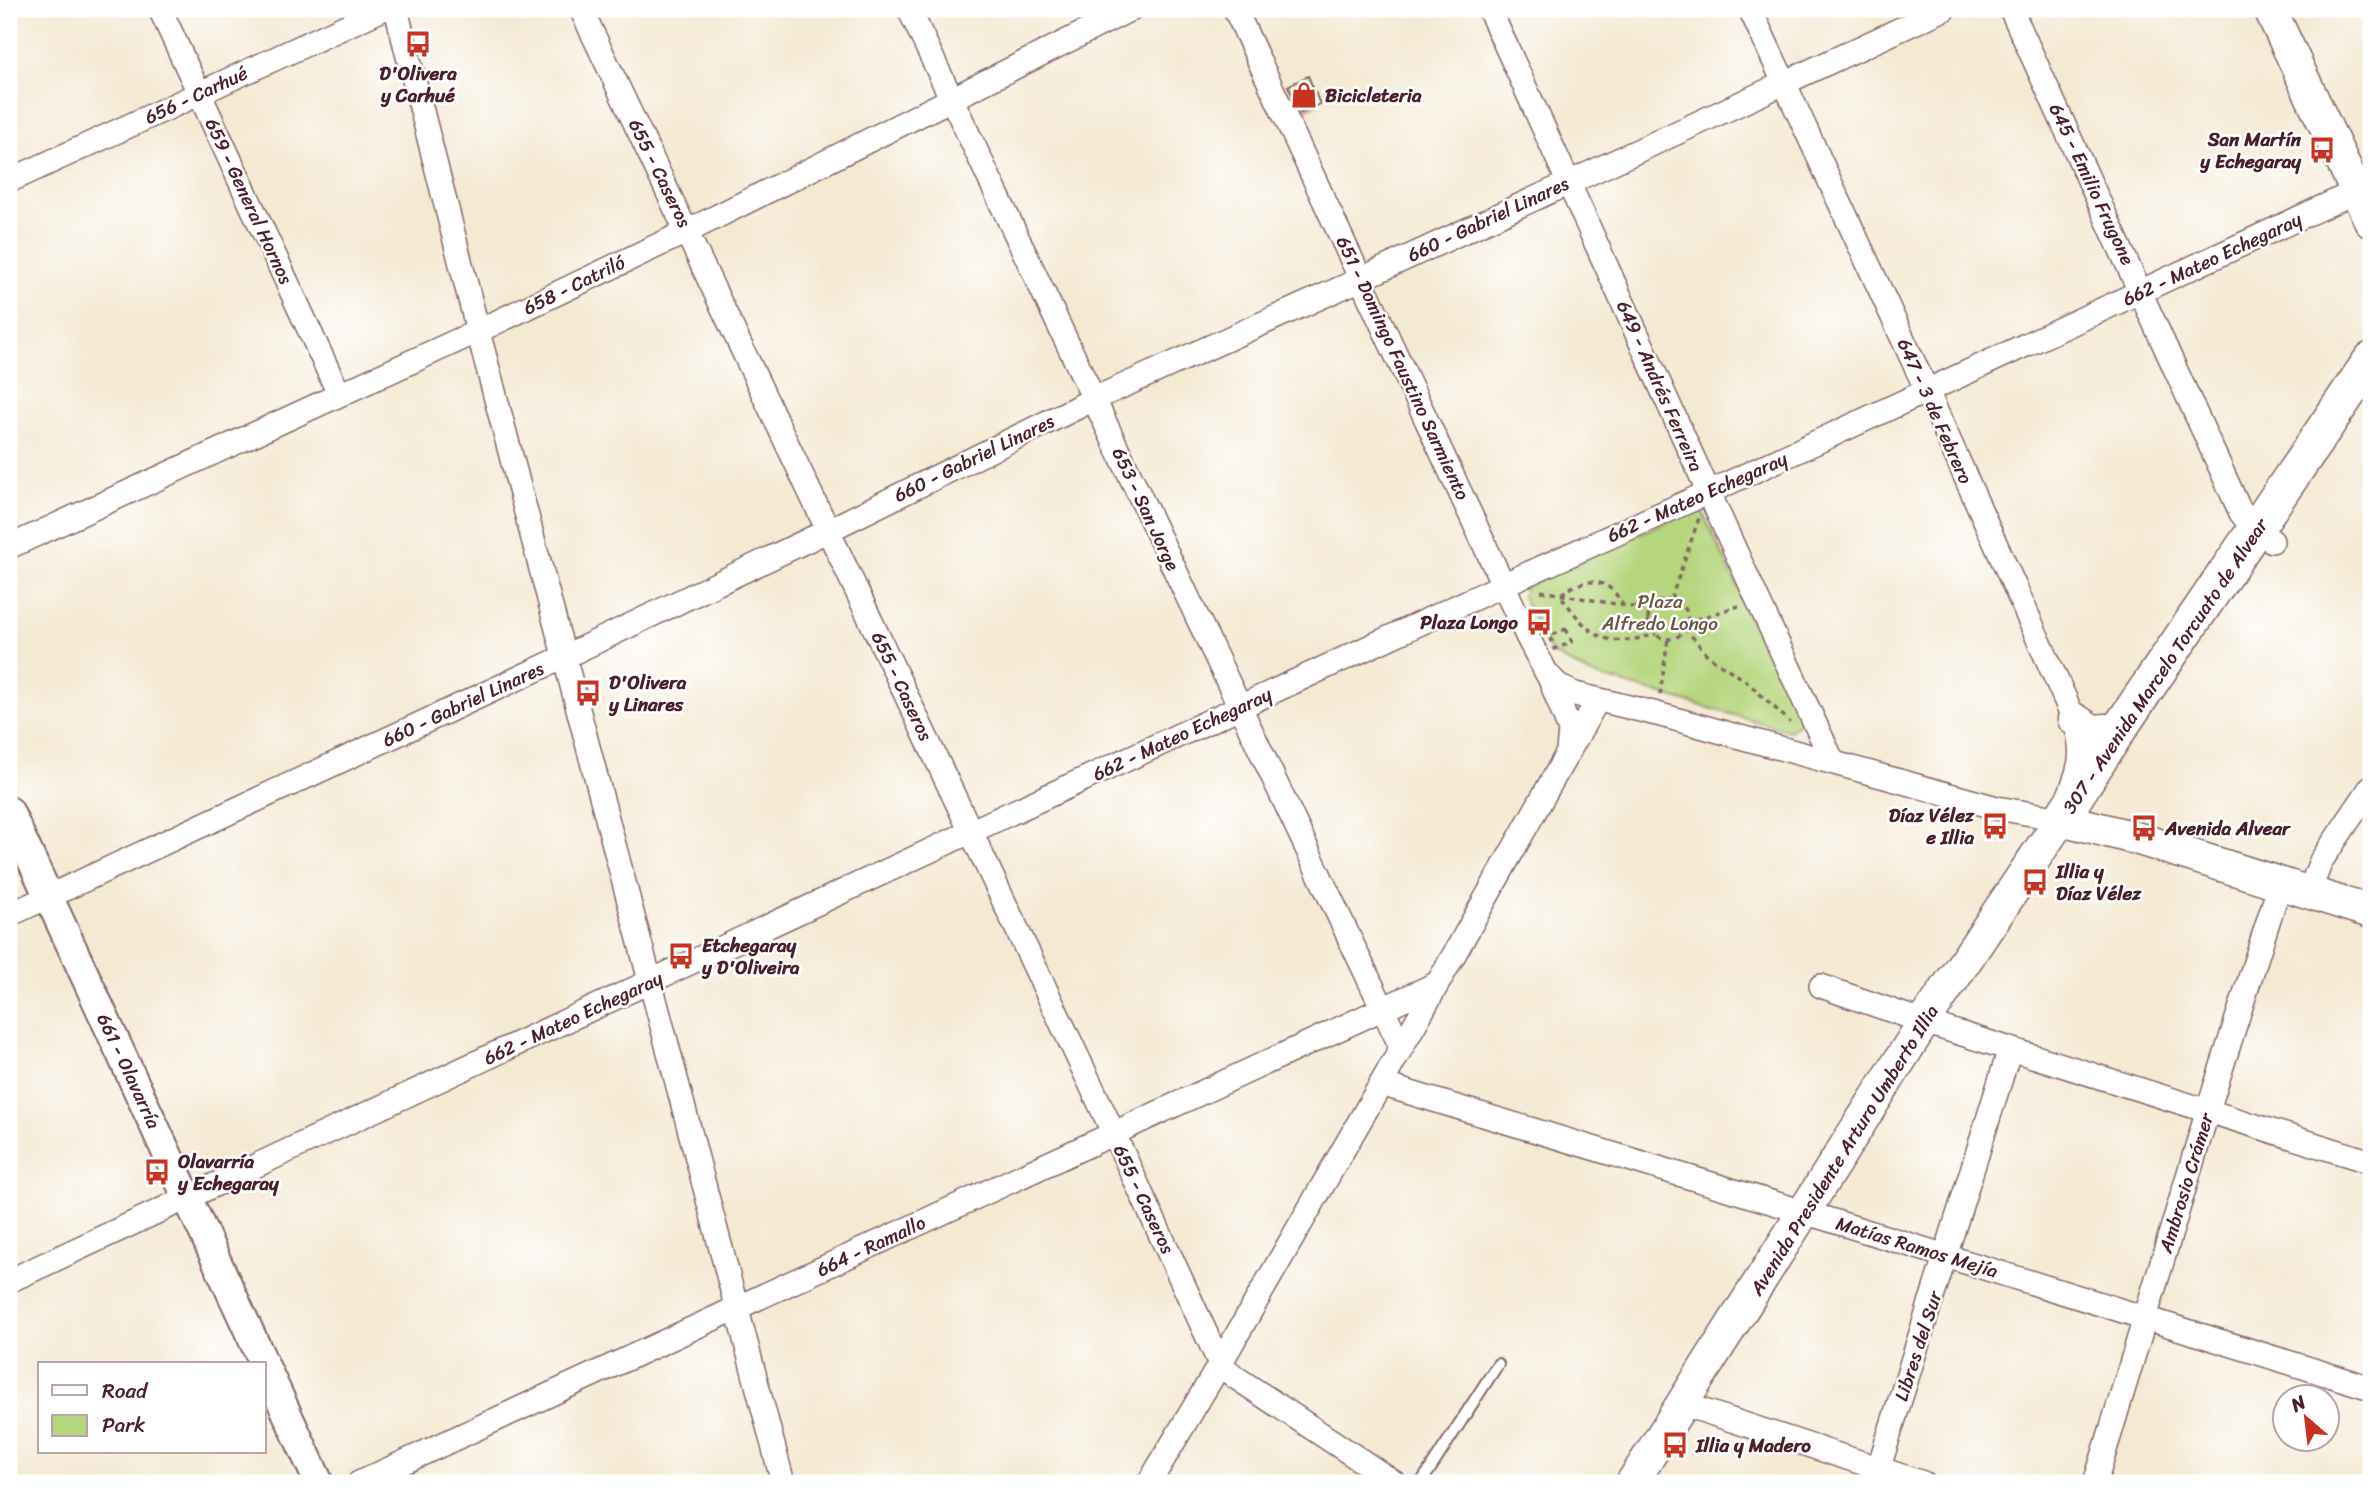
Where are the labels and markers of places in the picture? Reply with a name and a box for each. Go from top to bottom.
bus stop icon: D'Olivera y Carhué [403,29,433,59]
place label: D'Olivera y Carhué [379,57,457,112]
place label: Bicicleteria [1325,79,1422,112]
shop icon: Bicicleteria [1289,80,1319,110]
place label: San Martín y Echegaray [2199,123,2302,178]
bus stop icon: San Martín y Echegaray [2307,135,2337,165]
place label: Plaza Longo [1420,606,1518,639]
bus stop icon: Plaza Longo [1524,607,1554,637]
place label: D'Olivera y Linares [608,666,687,721]
bus stop icon: D'Olivera y Linares [573,678,603,708]
place label: Díaz Vélez e Illia [1889,799,1975,854]
bus stop icon: Díaz Vélez e Illia [1980,811,2010,841]
place label: Avenida Alvear [2164,812,2291,845]
bus stop icon: Avenida Alvear [2129,813,2159,843]
place label: Illia y Díaz Vélez [2055,855,2142,910]
bus stop icon: Illia y Díaz Vélez [2020,867,2050,897]
place label: Etchegaray y D'Oliveira [701,929,800,984]
bus stop icon: Etchegaray y D'Oliveira [666,941,696,971]
place label: Olavarría y Echegaray [177,1145,280,1200]
bus stop icon: Olavarría y Echegaray [142,1157,172,1187]
place label: Illia y Madero [1695,1429,1811,1462]
bus stop icon: Illia y Madero [1660,1430,1690,1460]

